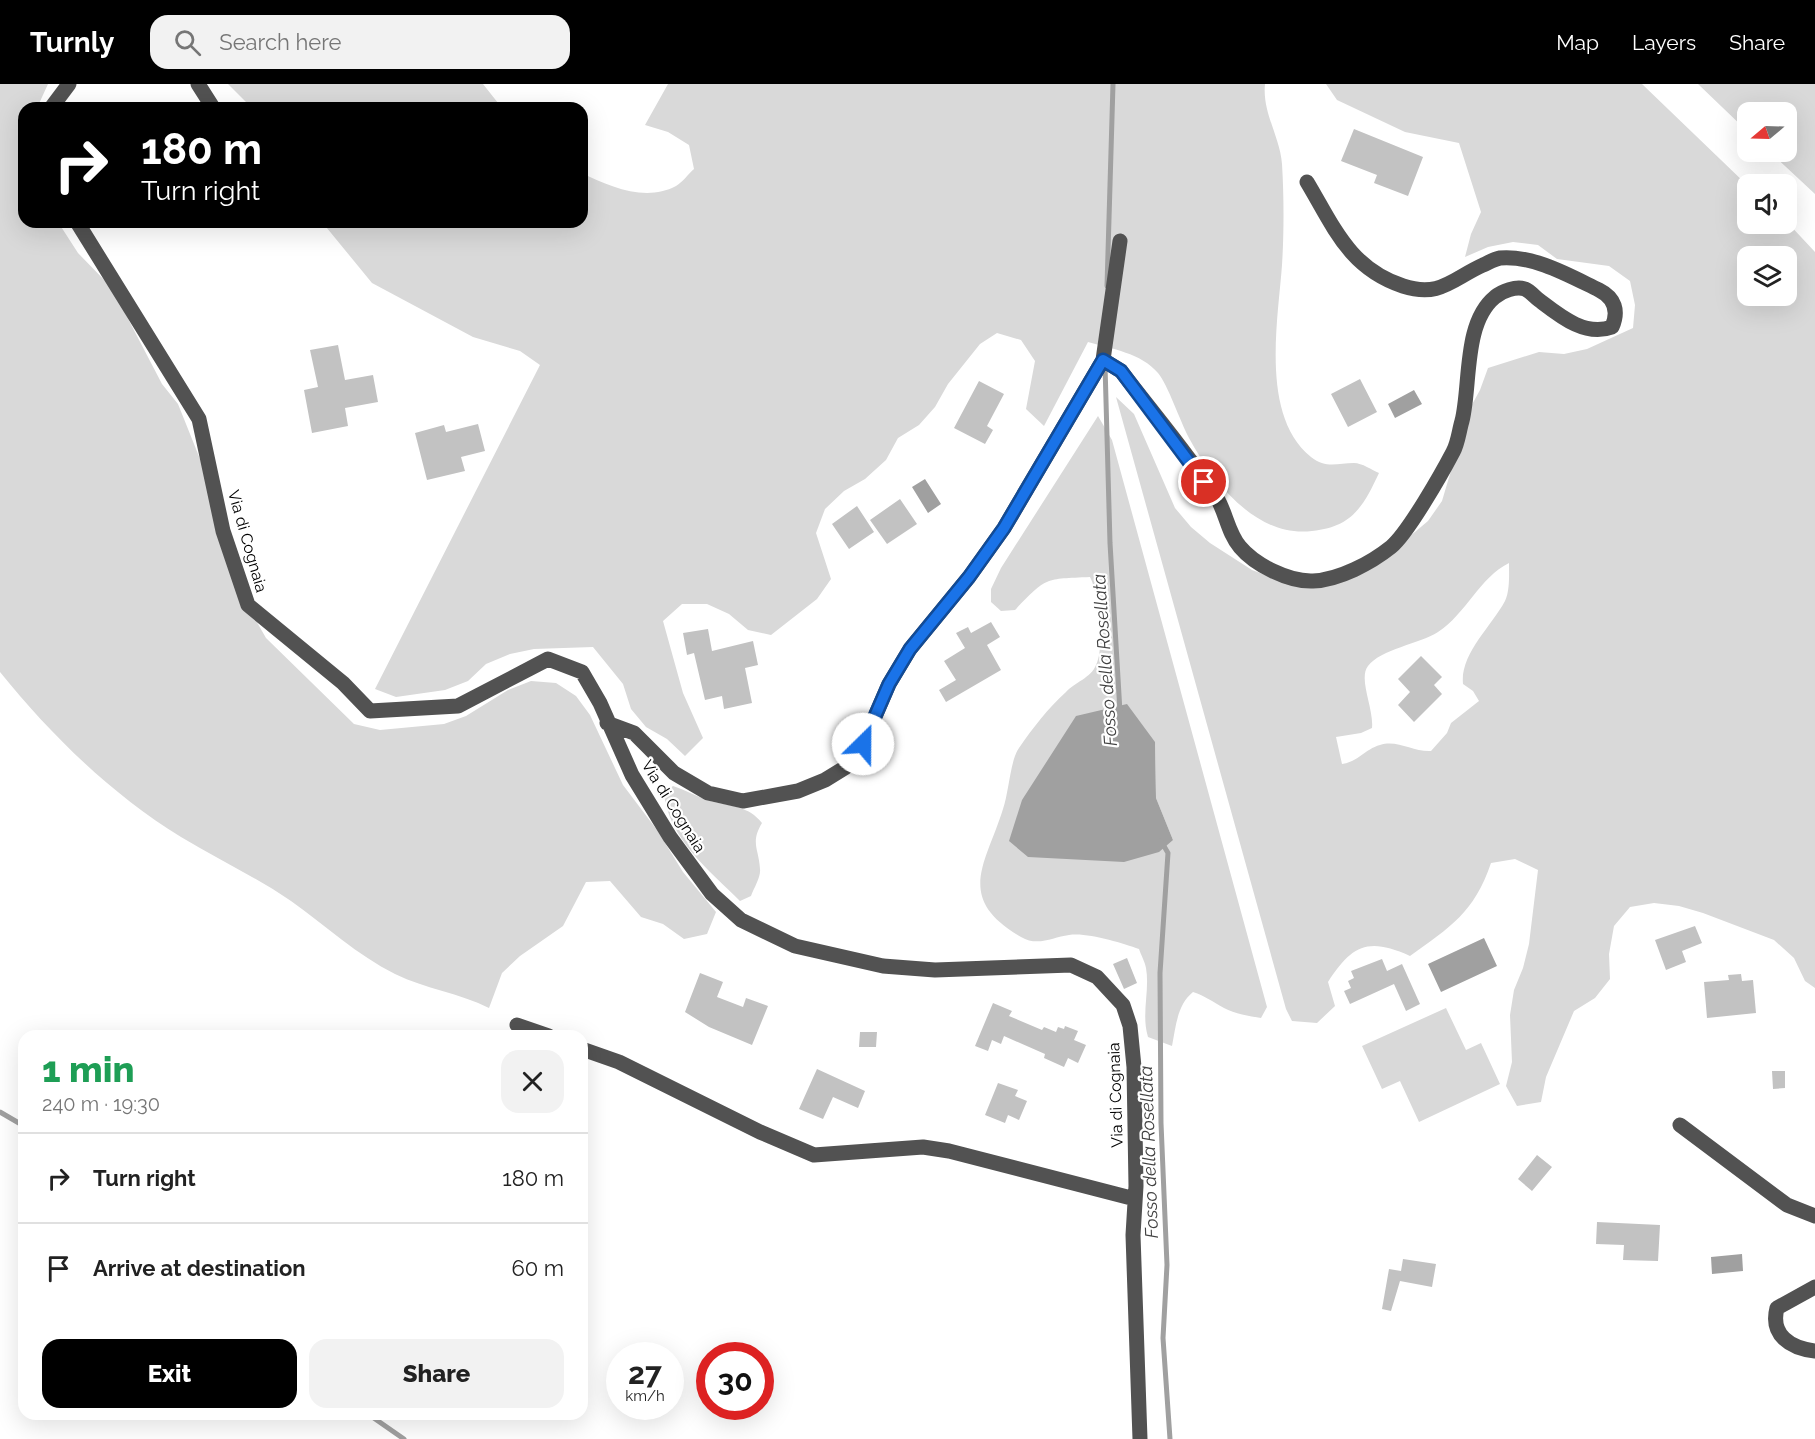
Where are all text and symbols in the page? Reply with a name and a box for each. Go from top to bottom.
search box [150,15,570,69]
text: Turnly [30,26,114,59]
icon: search [171,26,204,59]
text: Search here [219,29,341,55]
text: Map [1556,30,1599,55]
text: Layers [1632,30,1696,55]
text: Share [1729,30,1785,55]
north arrow [1737,102,1797,162]
map controls [1737,102,1797,306]
text: 180 m [141,125,262,174]
icon: right [42,126,120,204]
button: sound [1737,174,1797,234]
text: Turn right [141,175,260,206]
button: layers [1737,246,1797,306]
pin [1178,456,1229,507]
icon: arrive [1187,465,1220,498]
street label: Via di Cognaia [224,488,271,594]
water label: Fosso della Rosellata [1088,573,1121,747]
position arrow [831,712,895,776]
street label: Via di Cognaia [638,757,710,856]
street label: Via di Cognaia [1104,1042,1127,1148]
text: 1 min [42,1048,134,1090]
button: close [501,1050,564,1113]
water label: Fosso della Rosellata [1135,1065,1162,1239]
text: 240 m · 19:30 [42,1092,160,1116]
icon: right [42,1162,75,1195]
text: Turn right [93,1165,196,1191]
text: 180 m [502,1165,564,1191]
icon: arrive [42,1252,75,1285]
text: Arrive at destination [93,1255,306,1281]
text: 60 m [511,1255,564,1281]
button: Exit [42,1339,297,1408]
button: Share [309,1339,564,1408]
speed limit sign: 30 [696,1342,774,1420]
text: 27 [628,1356,662,1391]
text: km/h [625,1387,665,1405]

